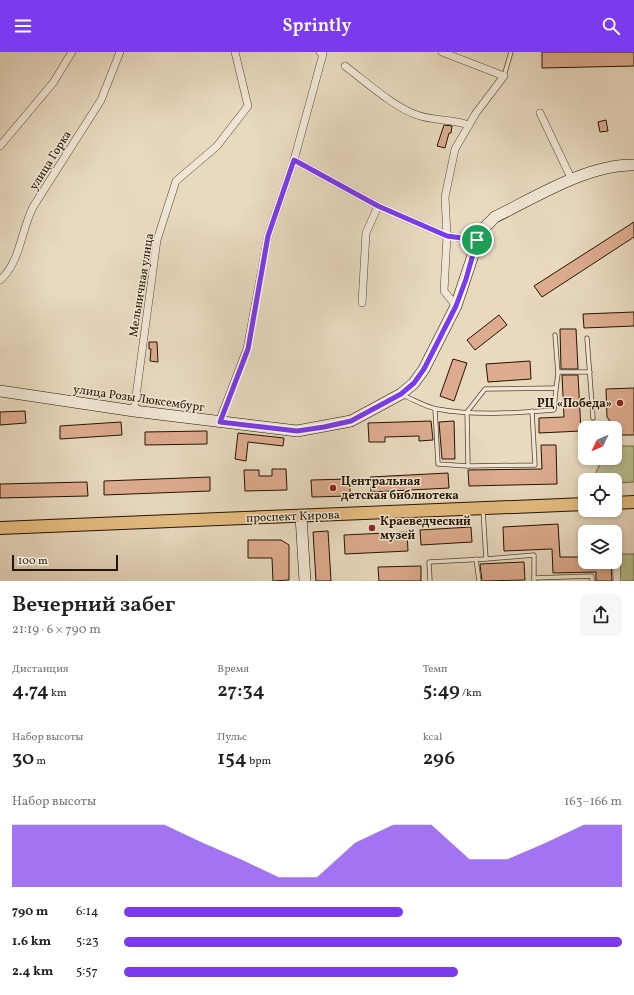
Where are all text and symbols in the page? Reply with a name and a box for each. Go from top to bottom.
text: Sprintly [283,14,351,39]
icon: menu [12,15,34,37]
icon: search [600,15,622,37]
street label: улица Горка [26,128,75,193]
pin [460,223,494,257]
icon: arrive [466,229,488,251]
street label: Мельничная улица [126,232,158,338]
street label: улица Розы Люксембург [72,382,206,416]
place label: РЦ «Победа» [537,396,612,412]
marker: РЦ «Победа» [615,398,625,408]
north arrow [578,421,622,465]
map controls [578,421,622,569]
button: locate [578,473,622,517]
place label: Центральная детская библиотека [341,474,459,504]
marker: Центральная детская библиотека [328,483,338,493]
street label: проспект Кирова [246,507,340,527]
place label: Краеведческий музей [380,514,471,544]
marker: Краеведческий музей [367,523,377,533]
button: layers [578,525,622,569]
scale bar [12,553,118,572]
text: 100 m [18,554,48,569]
text: Вечерний забег [12,590,175,621]
button: share [580,594,622,636]
text: 21:19 · 6 × 790 m [12,621,101,639]
text: Дистанция [12,662,69,677]
text: Время [217,662,249,677]
text: Темп [423,662,447,677]
text: 4.74 [12,677,49,705]
text: 27:34 [217,677,265,705]
text: 5:49 [423,677,460,705]
text: km [49,686,67,701]
text: /km [460,686,482,701]
text: Набор высоты [12,730,83,745]
text: Пульс [217,730,247,745]
text: kcal [423,730,442,745]
text: 30 [12,745,34,773]
text: 154 [217,745,247,773]
text: 296 [423,745,455,773]
text: m [34,754,46,769]
text: bpm [247,754,271,769]
text: Набор высоты [12,793,96,811]
text: 163–166 m [564,793,622,811]
text: 790 m [12,903,48,921]
text: 6:14 [76,903,98,921]
text: 1.6 km [12,933,51,951]
text: 5:23 [76,933,99,951]
text: 2.4 km [12,963,53,981]
text: 5:57 [76,963,98,981]

